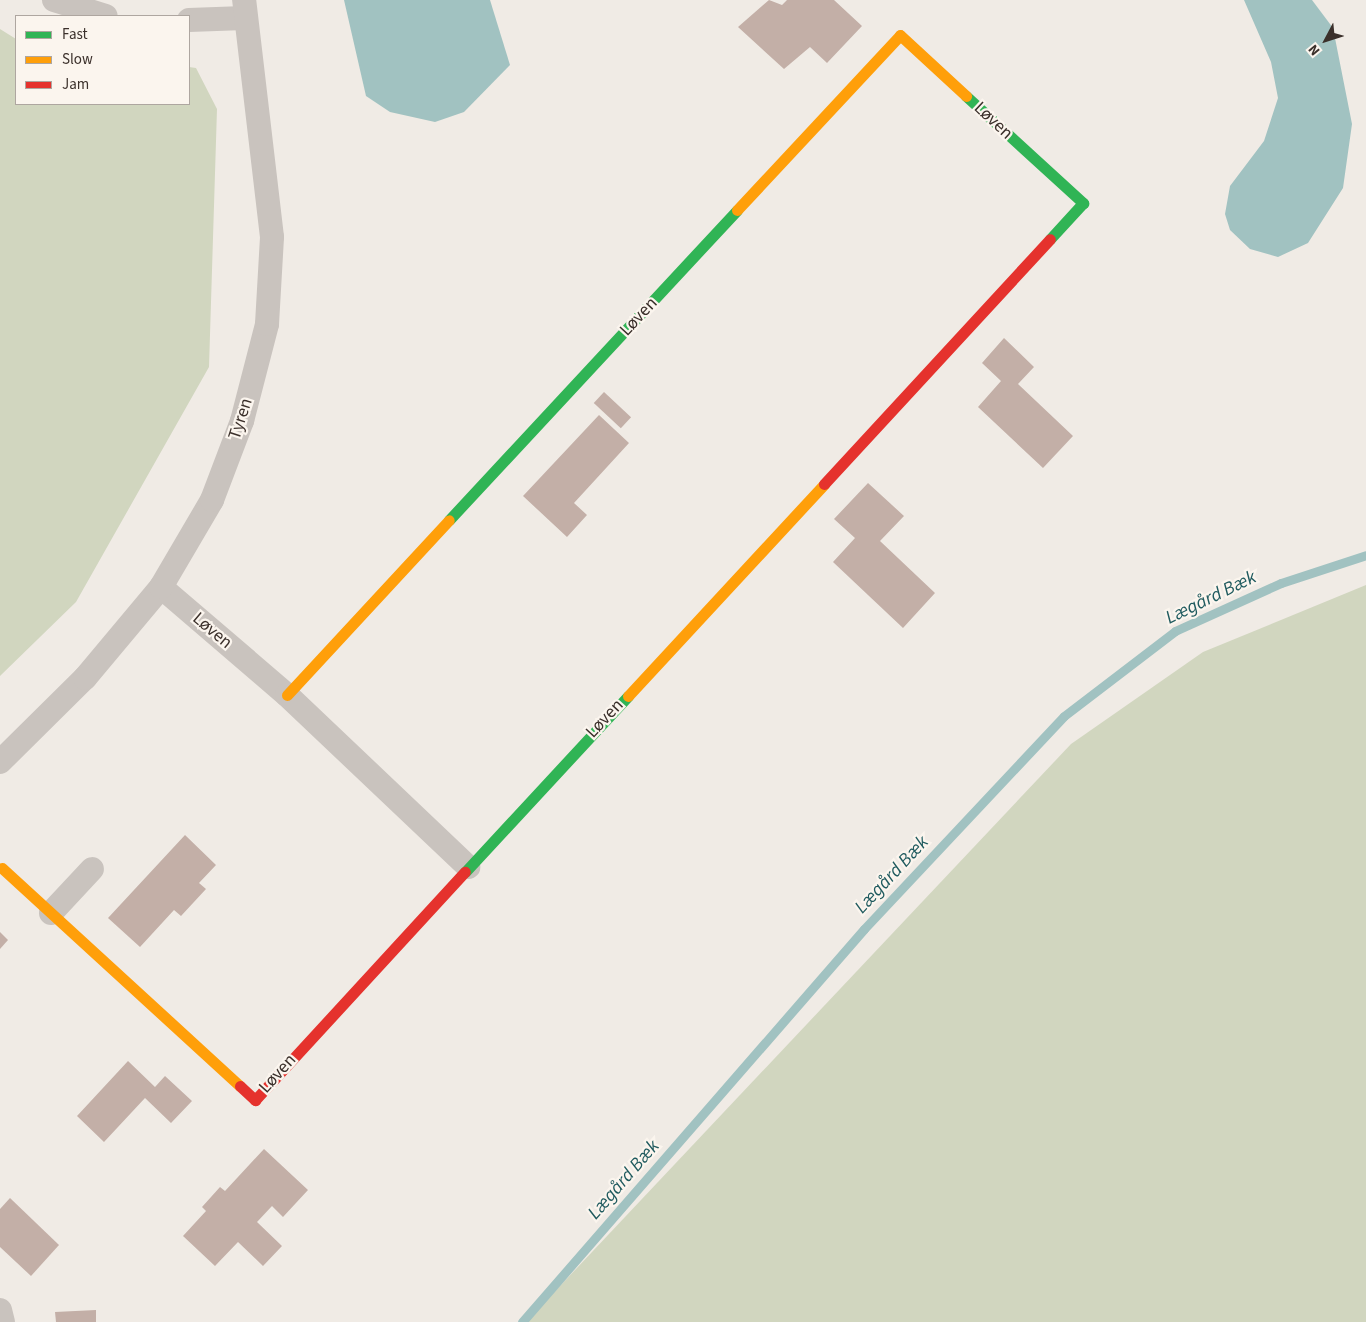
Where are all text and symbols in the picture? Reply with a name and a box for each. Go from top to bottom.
legend [15,15,190,105]
north arrow [1301,15,1351,65]
text: Fast [62,24,88,45]
text: N [1304,40,1325,60]
text: Slow [62,49,93,70]
text: Jam [62,74,89,95]
street label: Løven [969,98,1017,144]
street label: Løven [616,293,662,341]
street label: Tyren [224,396,258,442]
water label: Lægård Bæk [1162,566,1260,630]
street label: Løven [188,608,236,654]
street label: Løven [582,695,628,743]
water label: Lægård Bæk [850,831,934,919]
street label: Løven [255,1050,301,1098]
water label: Lægård Bæk [583,1136,665,1224]

